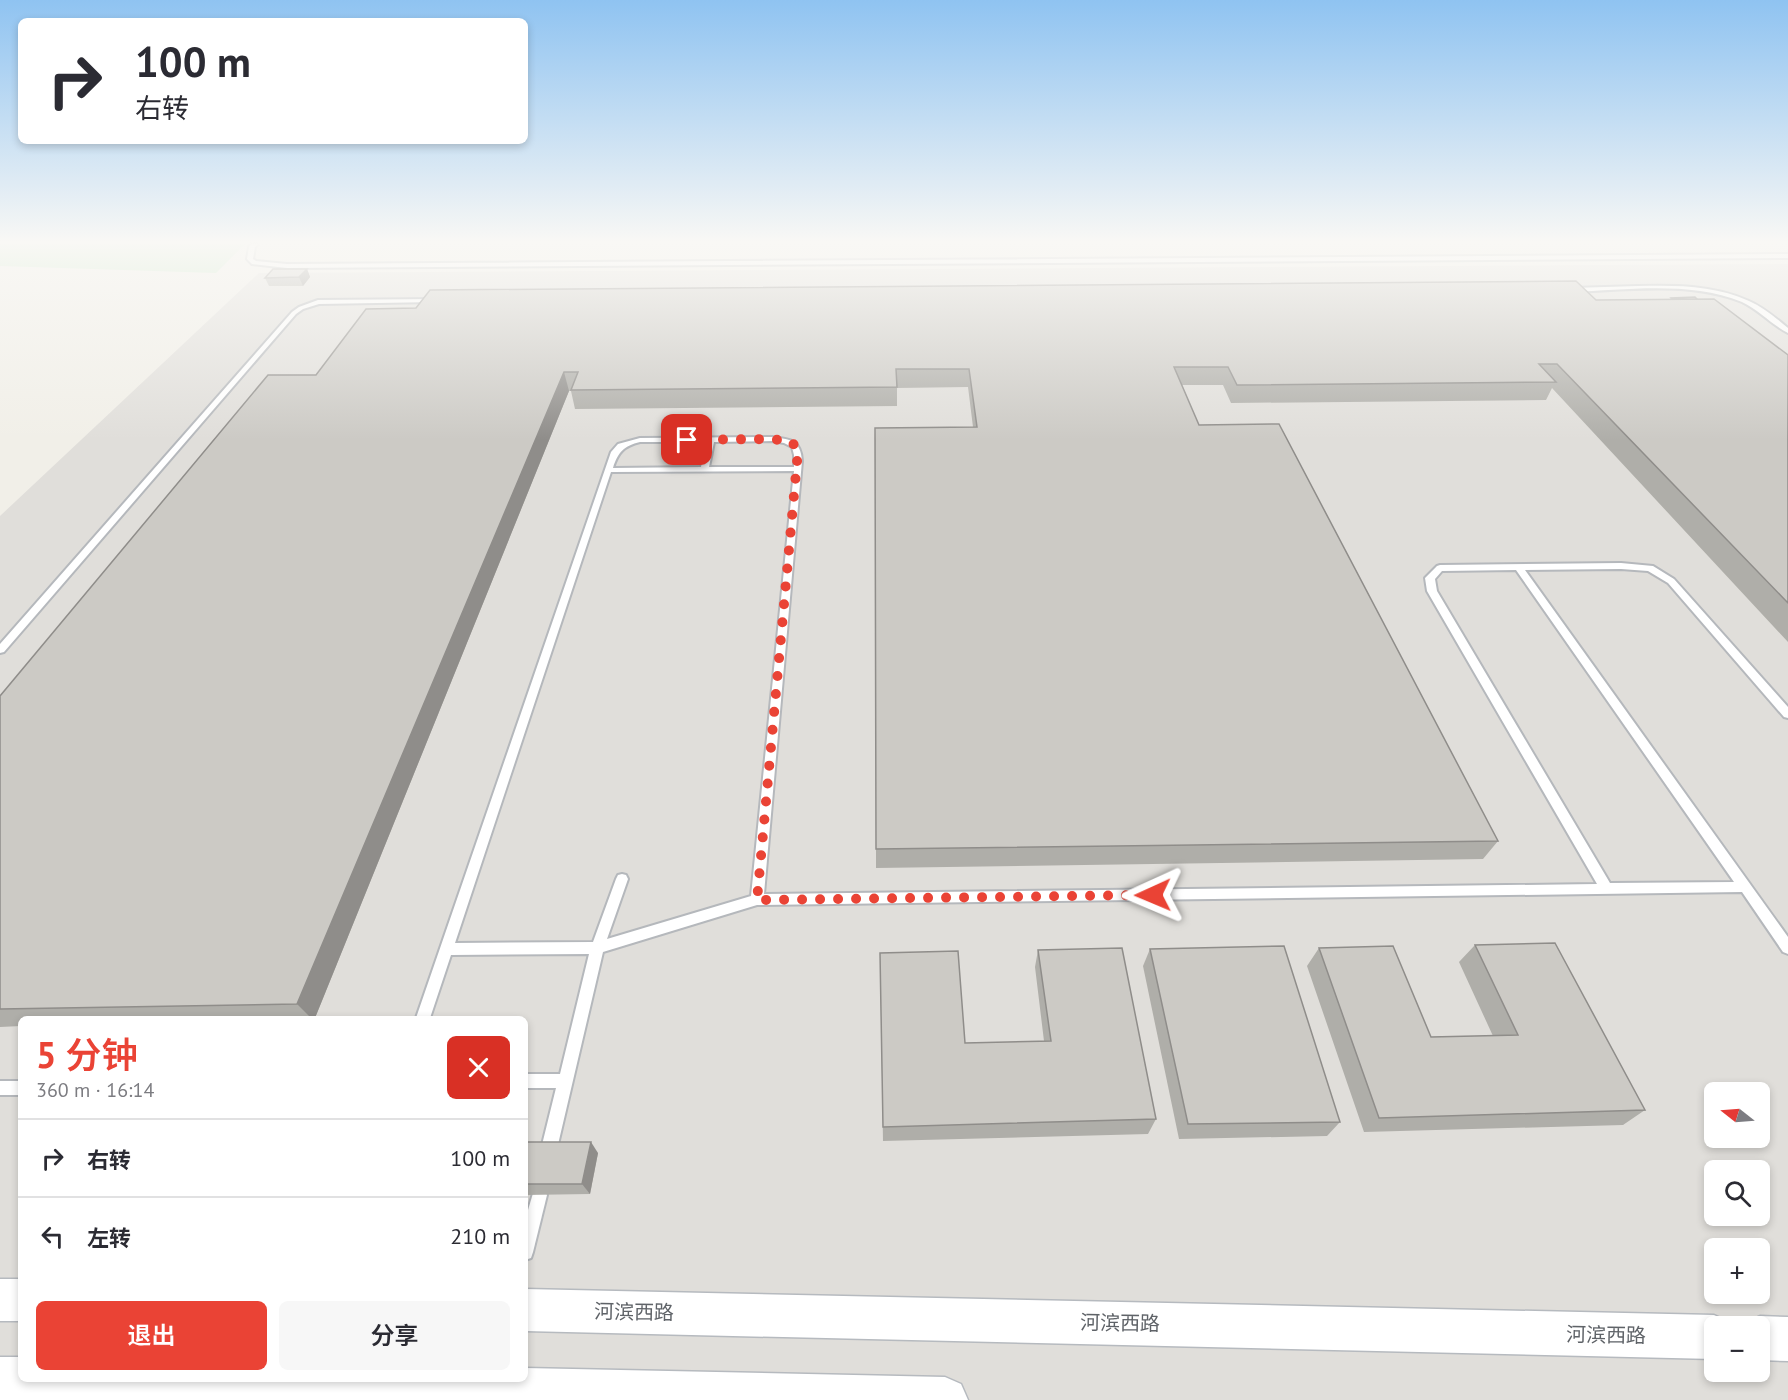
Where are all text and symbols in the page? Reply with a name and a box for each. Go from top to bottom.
text: 100 m [135,34,251,89]
icon: right [36,42,114,120]
text: 右转 [135,91,189,125]
pin [661,414,712,465]
icon: arrive [670,423,703,456]
position arrow [1121,863,1185,927]
text: 5 分钟 [36,1031,138,1078]
button: close [447,1036,510,1099]
text: 360 m · 16:14 [36,1077,154,1103]
north arrow [1704,1082,1770,1148]
map controls [1704,1082,1770,1382]
icon: right [36,1142,69,1175]
text: 100 m [450,1144,510,1172]
text: 右转 [87,1146,131,1174]
button: search [1704,1160,1770,1226]
icon: left [36,1220,69,1253]
text: 210 m [450,1222,510,1250]
text: 左转 [87,1224,131,1252]
button: + [1704,1238,1770,1304]
street label: 河滨西路 [594,1298,674,1326]
button: 退出 [36,1301,267,1370]
button: 分享 [279,1301,510,1370]
street label: 河滨西路 [1080,1309,1160,1337]
button: − [1704,1316,1770,1382]
street label: 河滨西路 [1566,1321,1646,1349]

